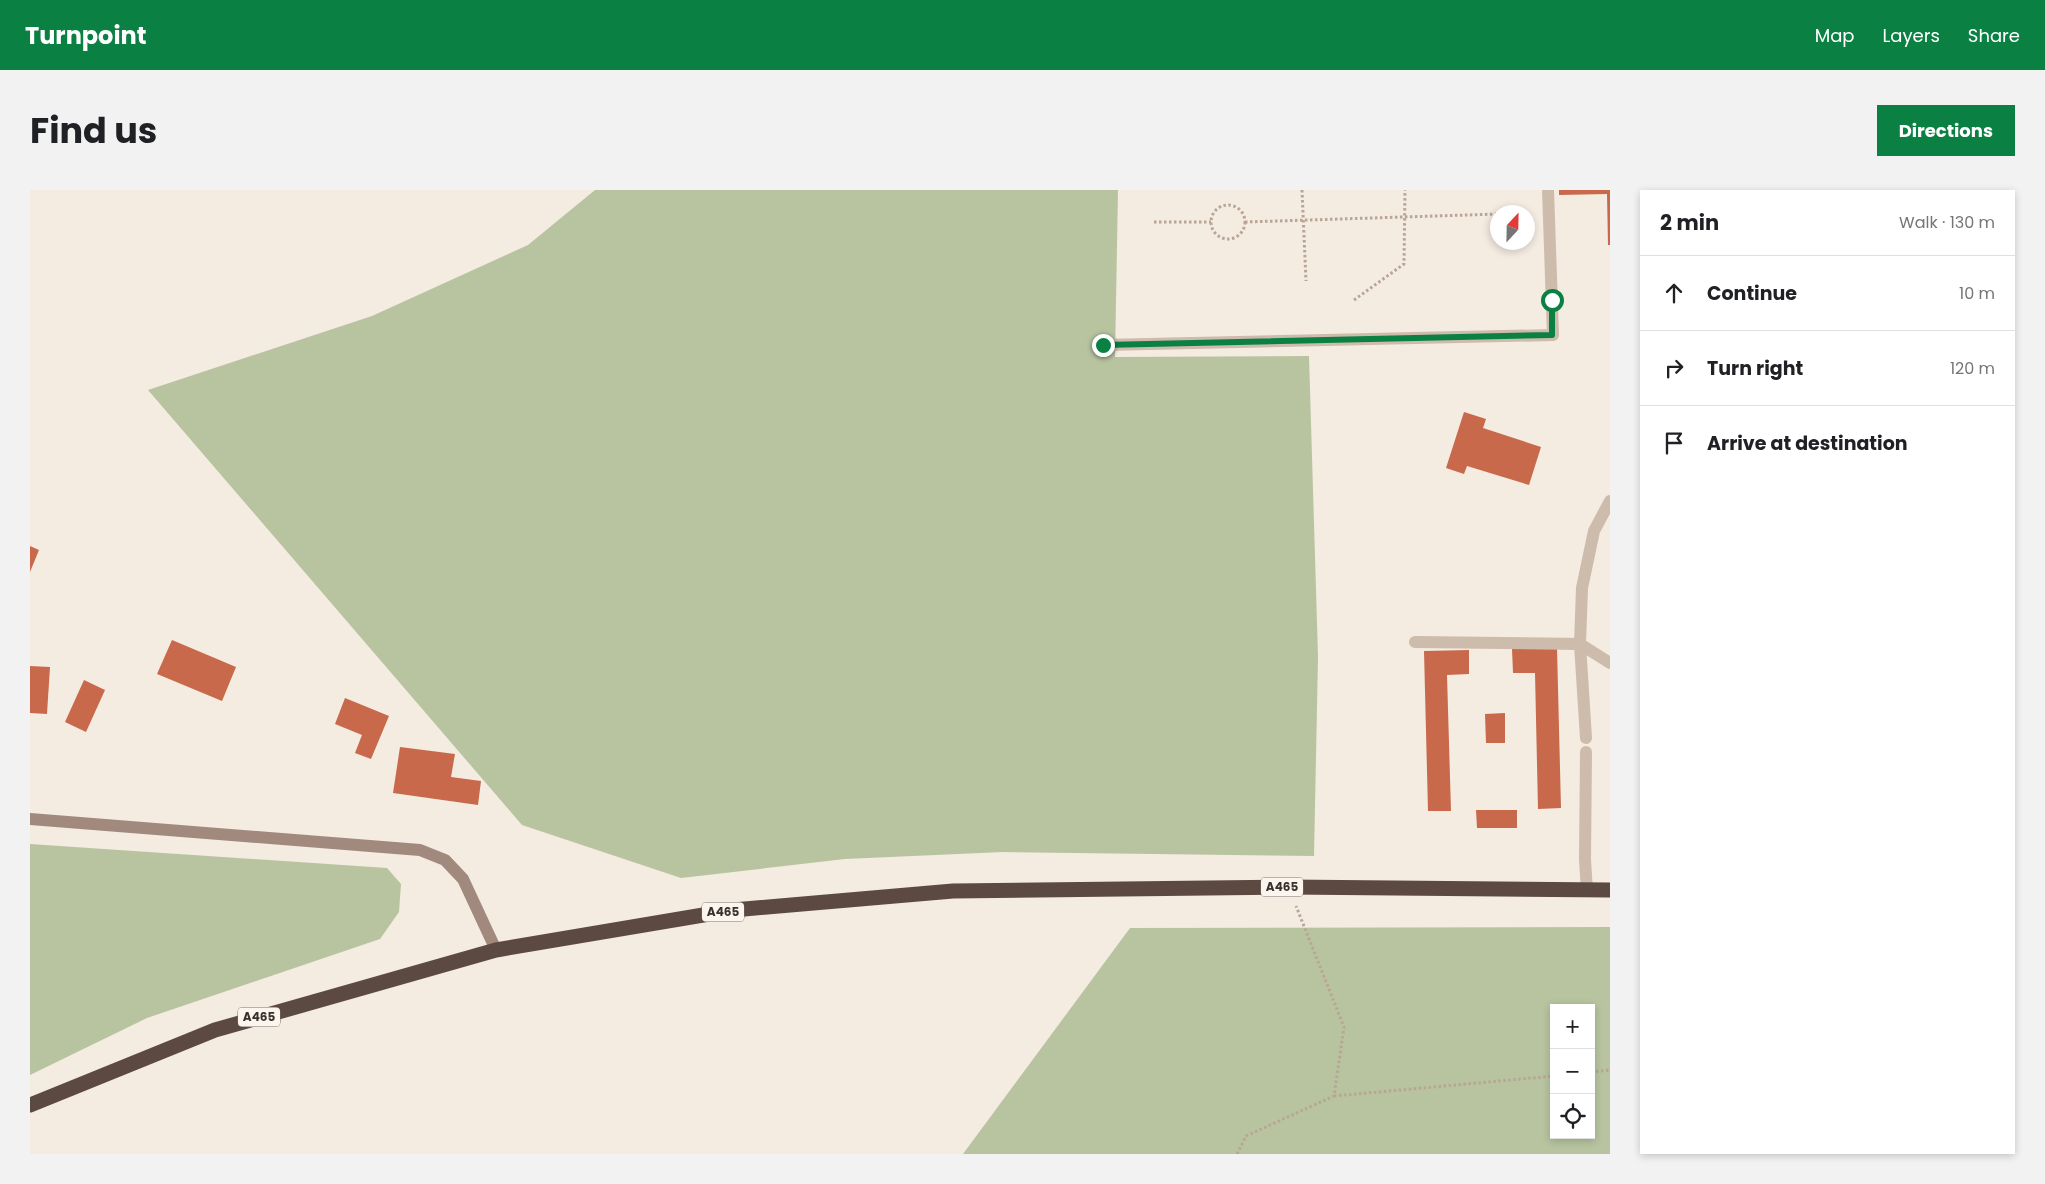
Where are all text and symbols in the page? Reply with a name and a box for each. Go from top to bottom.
text: Turnpoint [25,19,146,52]
text: Map [1815,23,1855,48]
text: Layers [1883,23,1940,48]
text: Share [1968,23,2020,48]
button: Directions [1877,105,2015,156]
text: Find us [30,106,157,155]
north arrow [1490,205,1535,250]
text: 2 min [1660,208,1719,237]
text: Walk · 130 m [1899,211,1995,234]
icon: ahead [1660,279,1688,307]
text: Continue [1707,280,1797,307]
text: 10 m [1959,282,1995,305]
route start [1541,289,1564,312]
route end [1092,334,1115,357]
icon: right [1660,354,1688,382]
text: Turn right [1707,355,1803,382]
text: 120 m [1950,357,1995,380]
icon: arrive [1660,429,1688,457]
text: Arrive at destination [1707,430,1908,457]
road number: A465 [1261,878,1303,896]
road number: A465 [702,902,744,922]
map controls [1550,1004,1595,1139]
button: + [1550,1004,1595,1049]
road number: A465 [238,1008,280,1026]
button: − [1550,1049,1595,1094]
button: locate [1550,1094,1595,1139]

